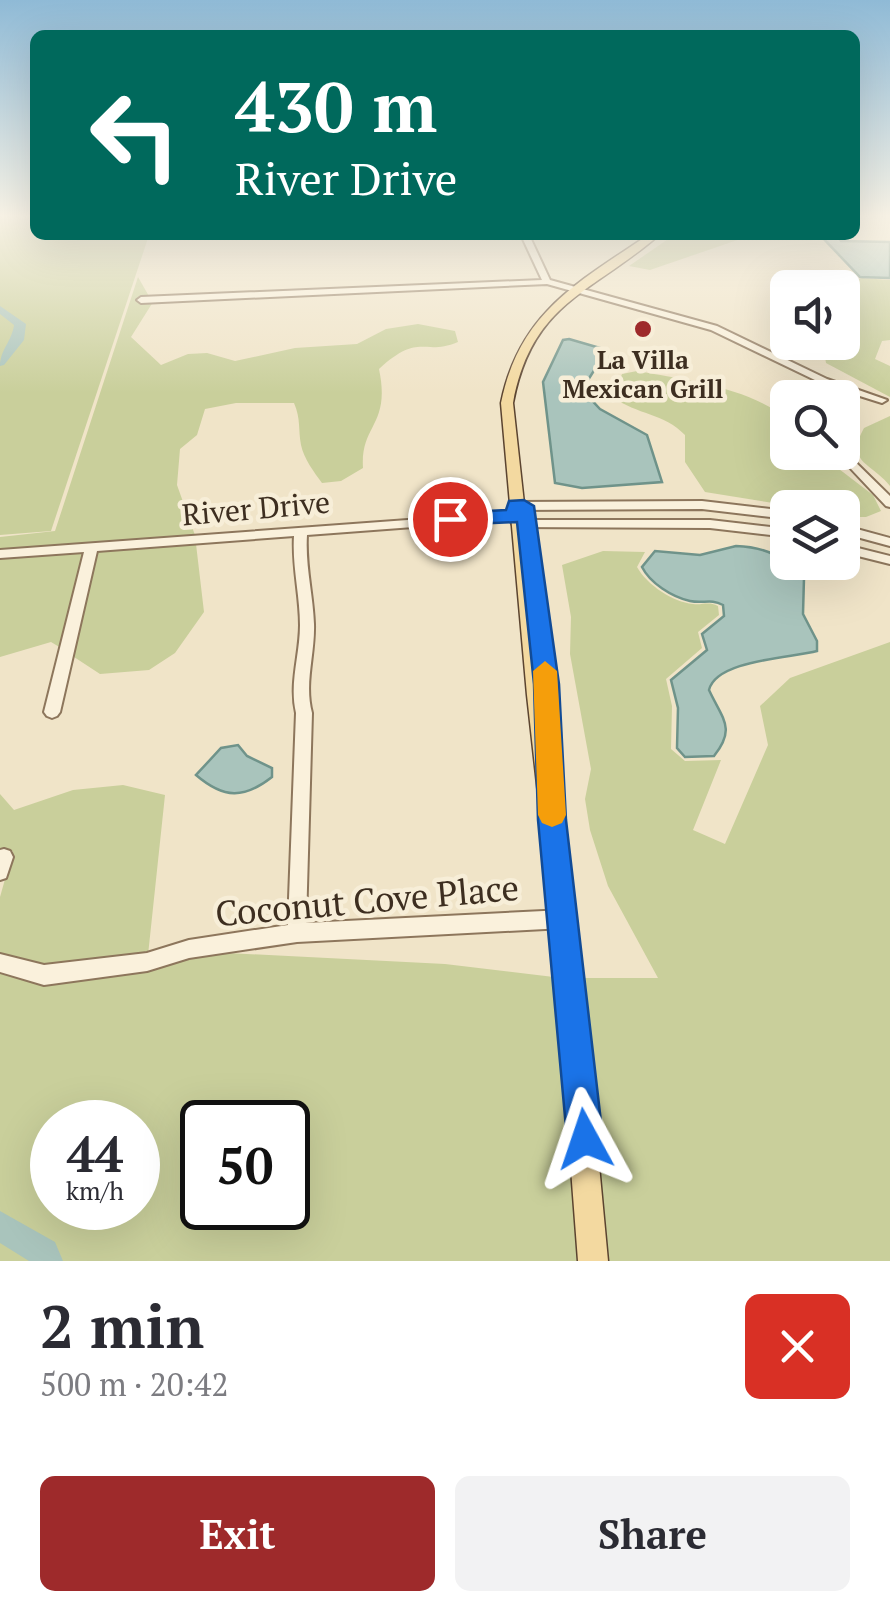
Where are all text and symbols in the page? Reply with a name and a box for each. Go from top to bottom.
text: 430 m [235,59,437,152]
icon: left [70,70,200,200]
text: River Drive [235,148,457,208]
map controls [770,270,860,580]
button: sound [770,270,860,360]
marker: La Villa Mexican Grill [632,318,654,340]
place label: La Villa Mexican Grill [563,343,723,405]
button: search [770,380,860,470]
pin [408,477,493,562]
street label: River Drive [180,482,332,534]
button: layers [770,490,860,580]
icon: arrive [423,492,478,547]
street label: Coconut Cove Place [213,864,521,936]
position arrow [533,1087,637,1191]
speed limit sign: 50 [180,1100,310,1230]
text: 44 [67,1120,123,1186]
text: km/h [66,1174,124,1207]
text: 2 min [40,1286,204,1365]
button: close [745,1294,850,1399]
text: 500 m · 20:42 [40,1363,228,1405]
button: Exit [40,1476,435,1591]
button: Share [455,1476,850,1591]

